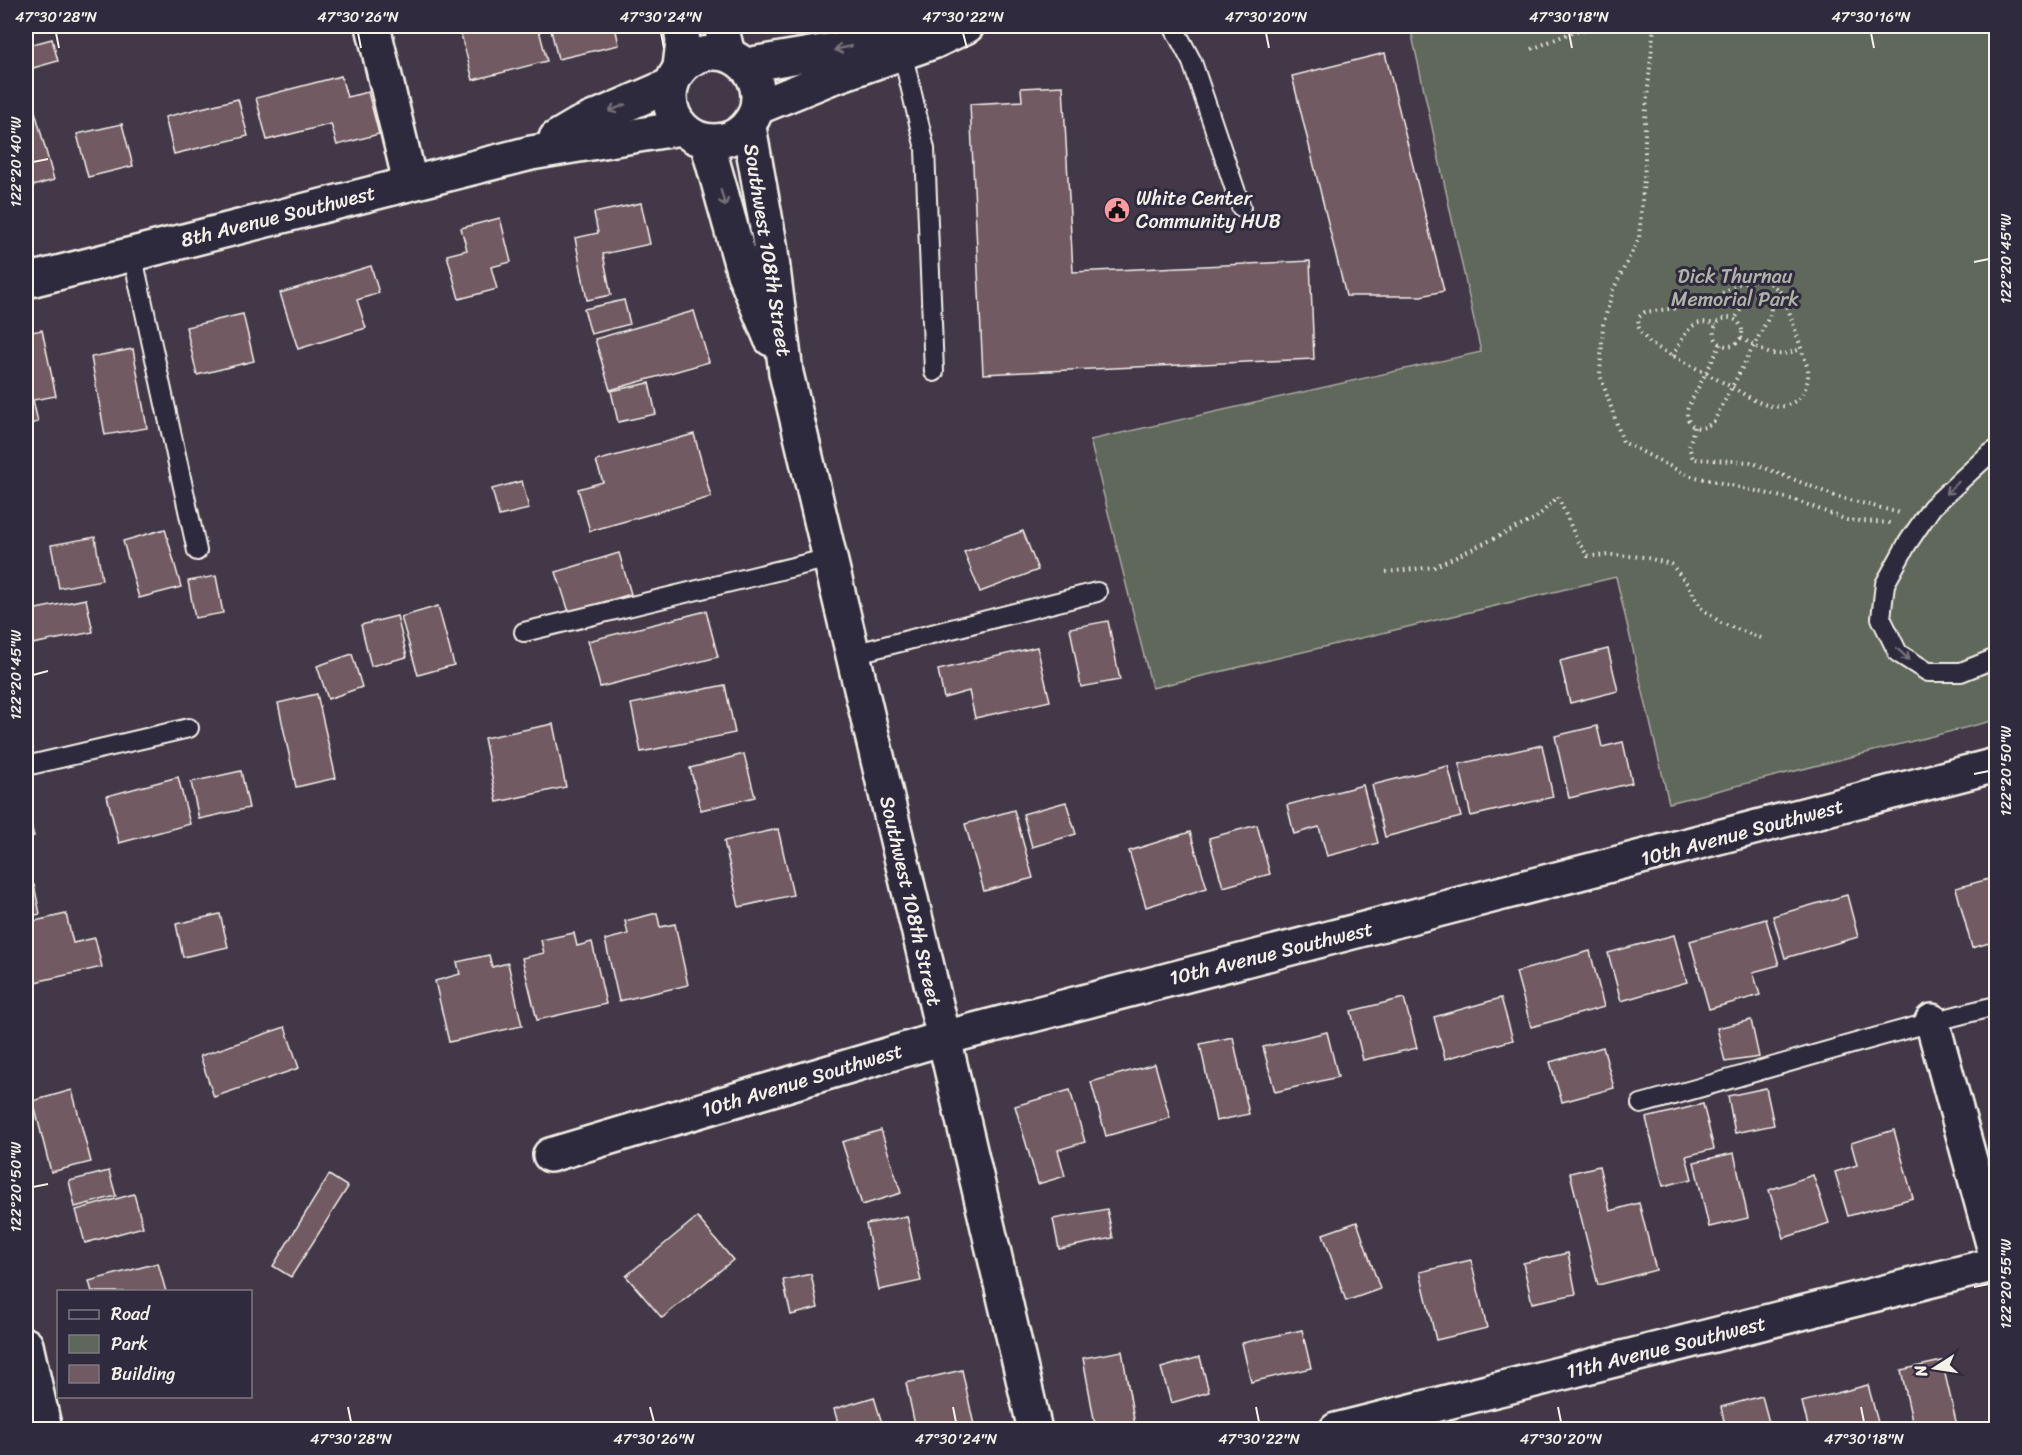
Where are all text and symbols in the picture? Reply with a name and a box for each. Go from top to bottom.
text: 47°30'28"N [15,4,98,30]
text: 47°30'26"N [317,4,399,30]
text: 47°30'24"N [620,4,703,30]
text: 47°30'22"N [922,4,1004,30]
text: 47°30'20"N [1225,4,1308,30]
text: 47°30'18"N [1529,4,1609,30]
text: 47°30'16"N [1831,4,1911,30]
one-way arrow [834,43,853,54]
one-way arrow [608,104,626,115]
text: 122°20'40"W [3,116,29,207]
street label: Southwest 108th Street [733,141,802,359]
street label: 8th Avenue Southwest [177,175,379,258]
place label: White Center Community HUB [1136,181,1281,239]
one-way arrow [718,188,729,207]
public building icon: White Center Community HUB [1102,195,1132,225]
text: 122°20'45"W [1993,213,2019,304]
park label: Dick Thurnau Memorial Park [1671,259,1799,317]
one-way arrow [1945,481,1960,495]
text: 122°20'45"W [3,629,29,720]
one-way arrow [1895,647,1910,661]
text: 122°20'50"W [1993,725,2019,816]
street label: 10th Avenue Southwest [1637,789,1848,876]
street label: Southwest 108th Street [869,792,952,1010]
street label: 10th Avenue Southwest [1166,911,1377,996]
street label: 10th Avenue Southwest [697,1033,907,1128]
text: 122°20'50"W [3,1141,29,1232]
text: 122°20'55"W [1993,1239,2019,1329]
legend [57,1290,252,1398]
text: Road [111,1298,151,1330]
street label: 11th Avenue Southwest [1563,1306,1770,1389]
text: Park [111,1328,148,1360]
north arrow [1905,1338,1965,1398]
text: Building [111,1358,175,1390]
text: N [1905,1362,1936,1380]
text: 47°30'28"N [310,1426,393,1452]
text: 47°30'26"N [613,1426,695,1452]
text: 47°30'24"N [915,1426,998,1452]
text: 47°30'22"N [1218,1426,1300,1452]
text: 47°30'20"N [1520,1426,1603,1452]
text: 47°30'18"N [1824,1426,1904,1452]

